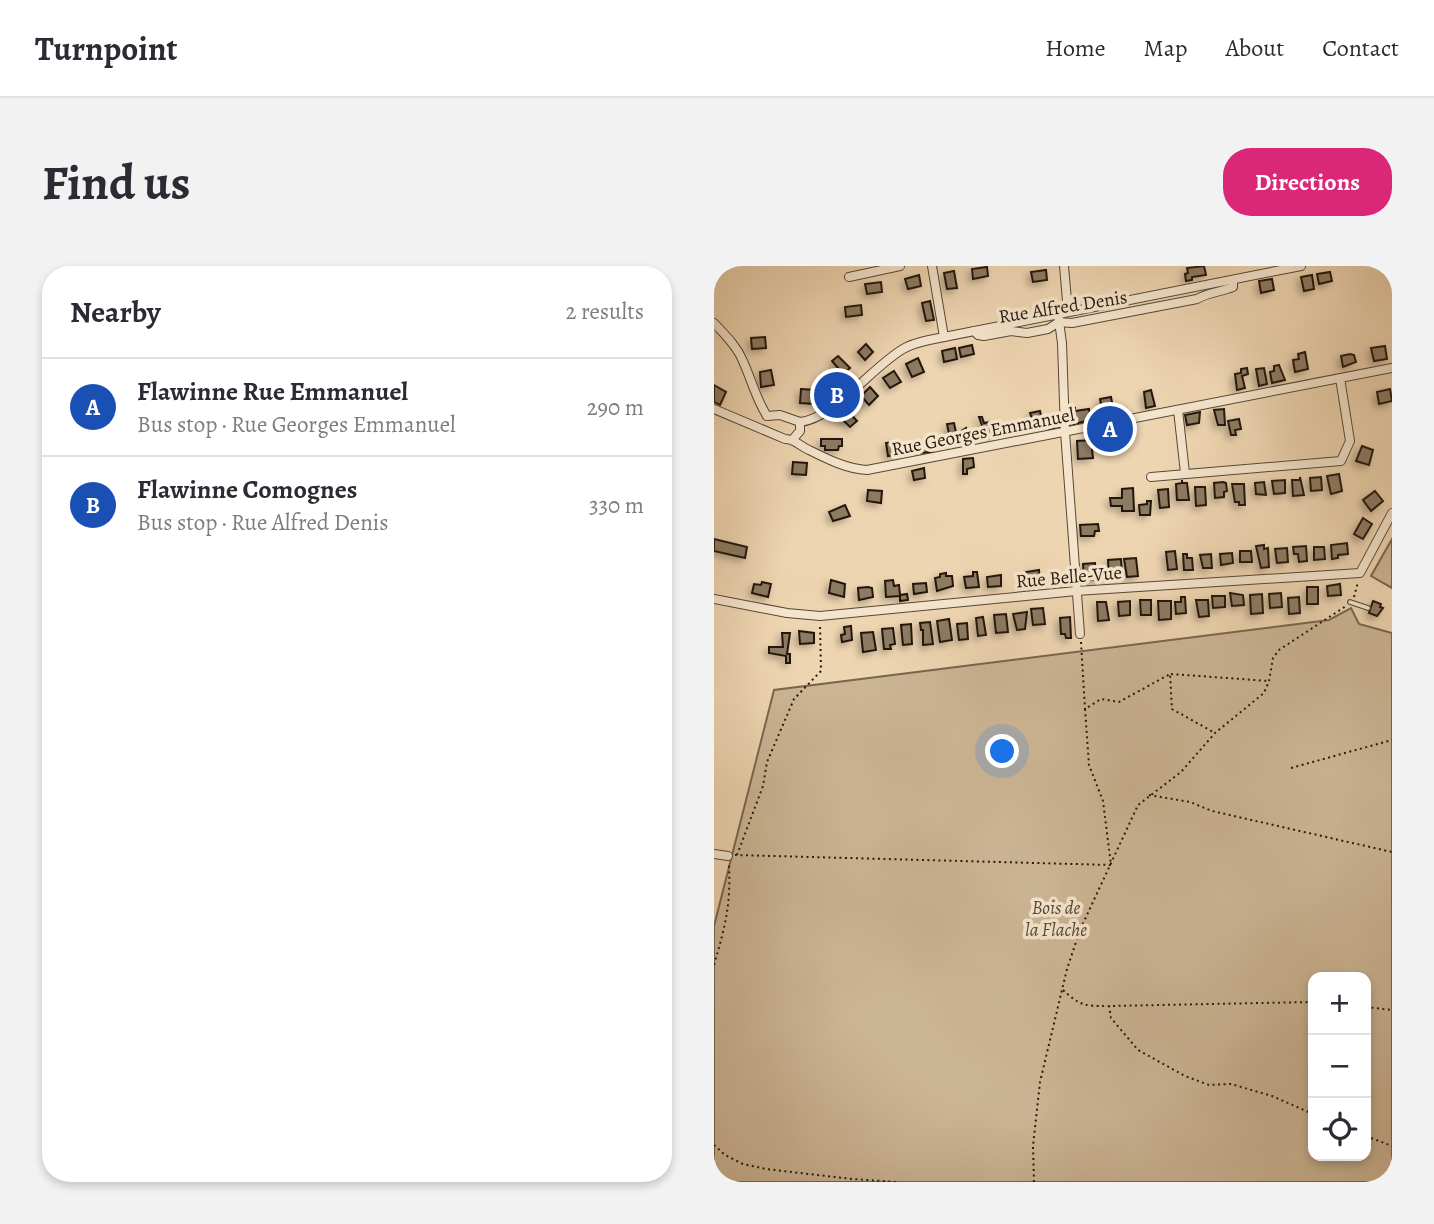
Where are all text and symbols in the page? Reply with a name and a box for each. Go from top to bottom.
text: Turnpoint [35,26,177,71]
text: Home [1045,32,1106,64]
text: Map [1144,32,1188,64]
text: About [1226,32,1284,64]
text: Contact [1322,32,1399,64]
button: Directions [1223,148,1392,216]
text: Find us [42,149,190,216]
street label: Rue Alfred Denis [997,284,1129,330]
text: Nearby [70,292,161,332]
text: 2 results [566,296,644,327]
pin: B [814,369,860,421]
text: Flawinne Rue Emmanuel [137,374,408,409]
text: A [86,392,100,423]
text: 290 m [587,392,644,423]
street label: Rue Georges Emmanuel [889,401,1077,462]
pin: A [1087,403,1133,455]
text: Bus stop · Rue Georges Emmanuel [137,409,456,440]
text: Flawinne Comognes [137,472,357,507]
text: B [86,490,100,521]
text: 330 m [589,490,644,521]
text: Bus stop · Rue Alfred Denis [137,507,389,538]
street label: Rue Belle-Vue [1015,559,1123,595]
your location [985,734,1019,768]
park label: Bois de la Flache [1025,895,1087,943]
map controls [1308,972,1371,1161]
button: + [1308,972,1371,1035]
button: − [1308,1035,1371,1098]
button: locate [1308,1098,1371,1161]

